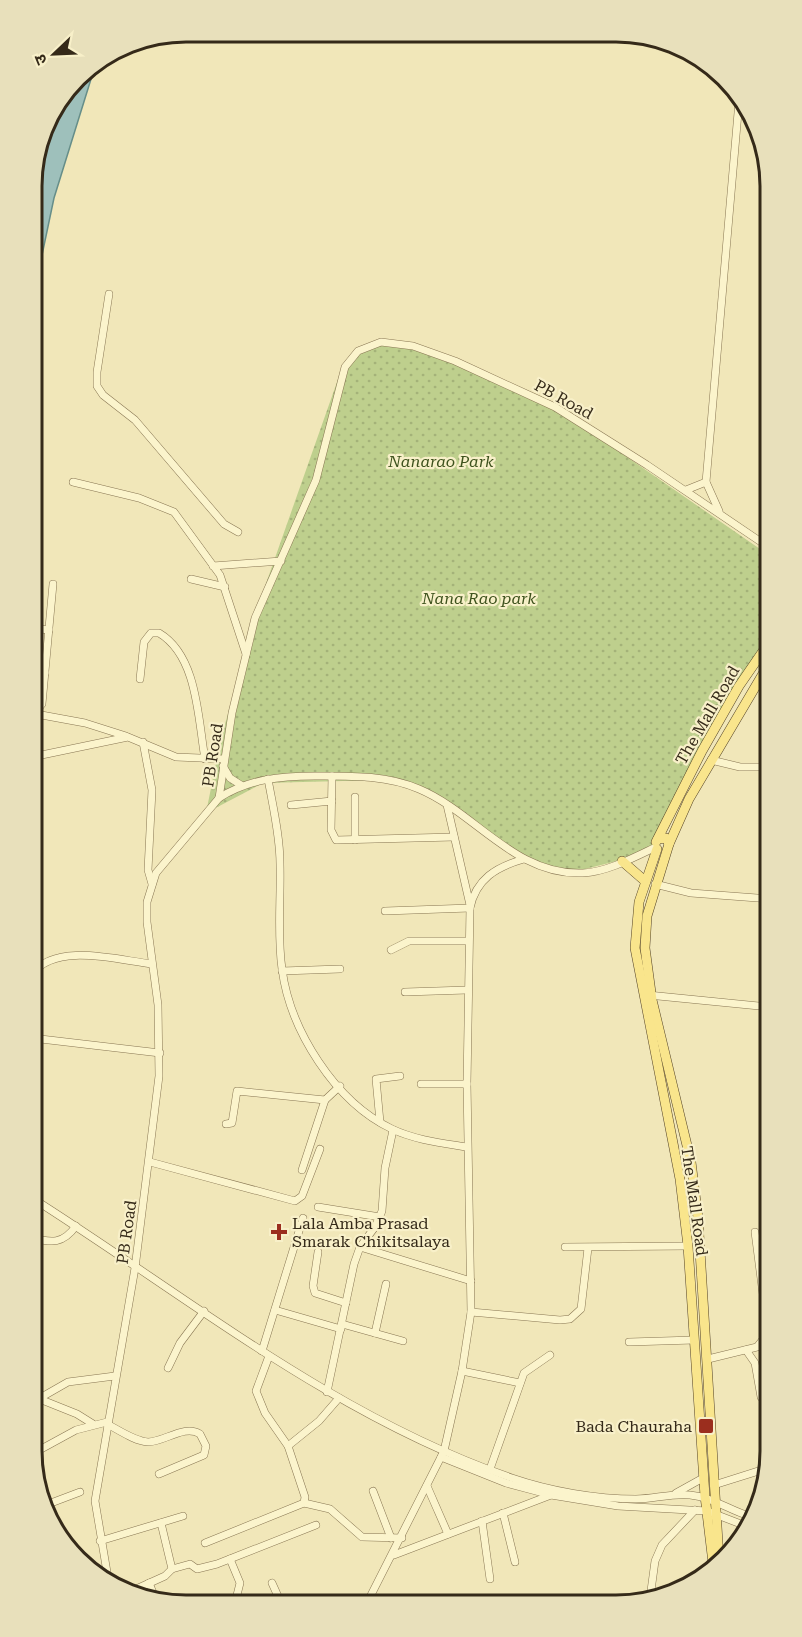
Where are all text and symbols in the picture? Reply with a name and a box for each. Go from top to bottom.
north arrow [24,24,84,84]
text: उ [30,51,51,68]
street label: PB Road [531,376,596,423]
park label: Nanarao Park [387,452,494,471]
park label: Nana Rao park [421,589,536,608]
street label: The Mall Road [671,662,743,768]
street label: PB Road [198,722,227,788]
street label: The Mall Road [677,1145,712,1257]
street label: PB Road [113,1199,140,1265]
place label: Lala Amba Prasad Smarak Chikitsalaya [292,1214,450,1251]
marker: Lala Amba Prasad Smarak Chikitsalaya [270,1223,288,1241]
place label: Bada Chauraha [575,1417,692,1436]
marker: Bada Chauraha [697,1417,715,1435]

